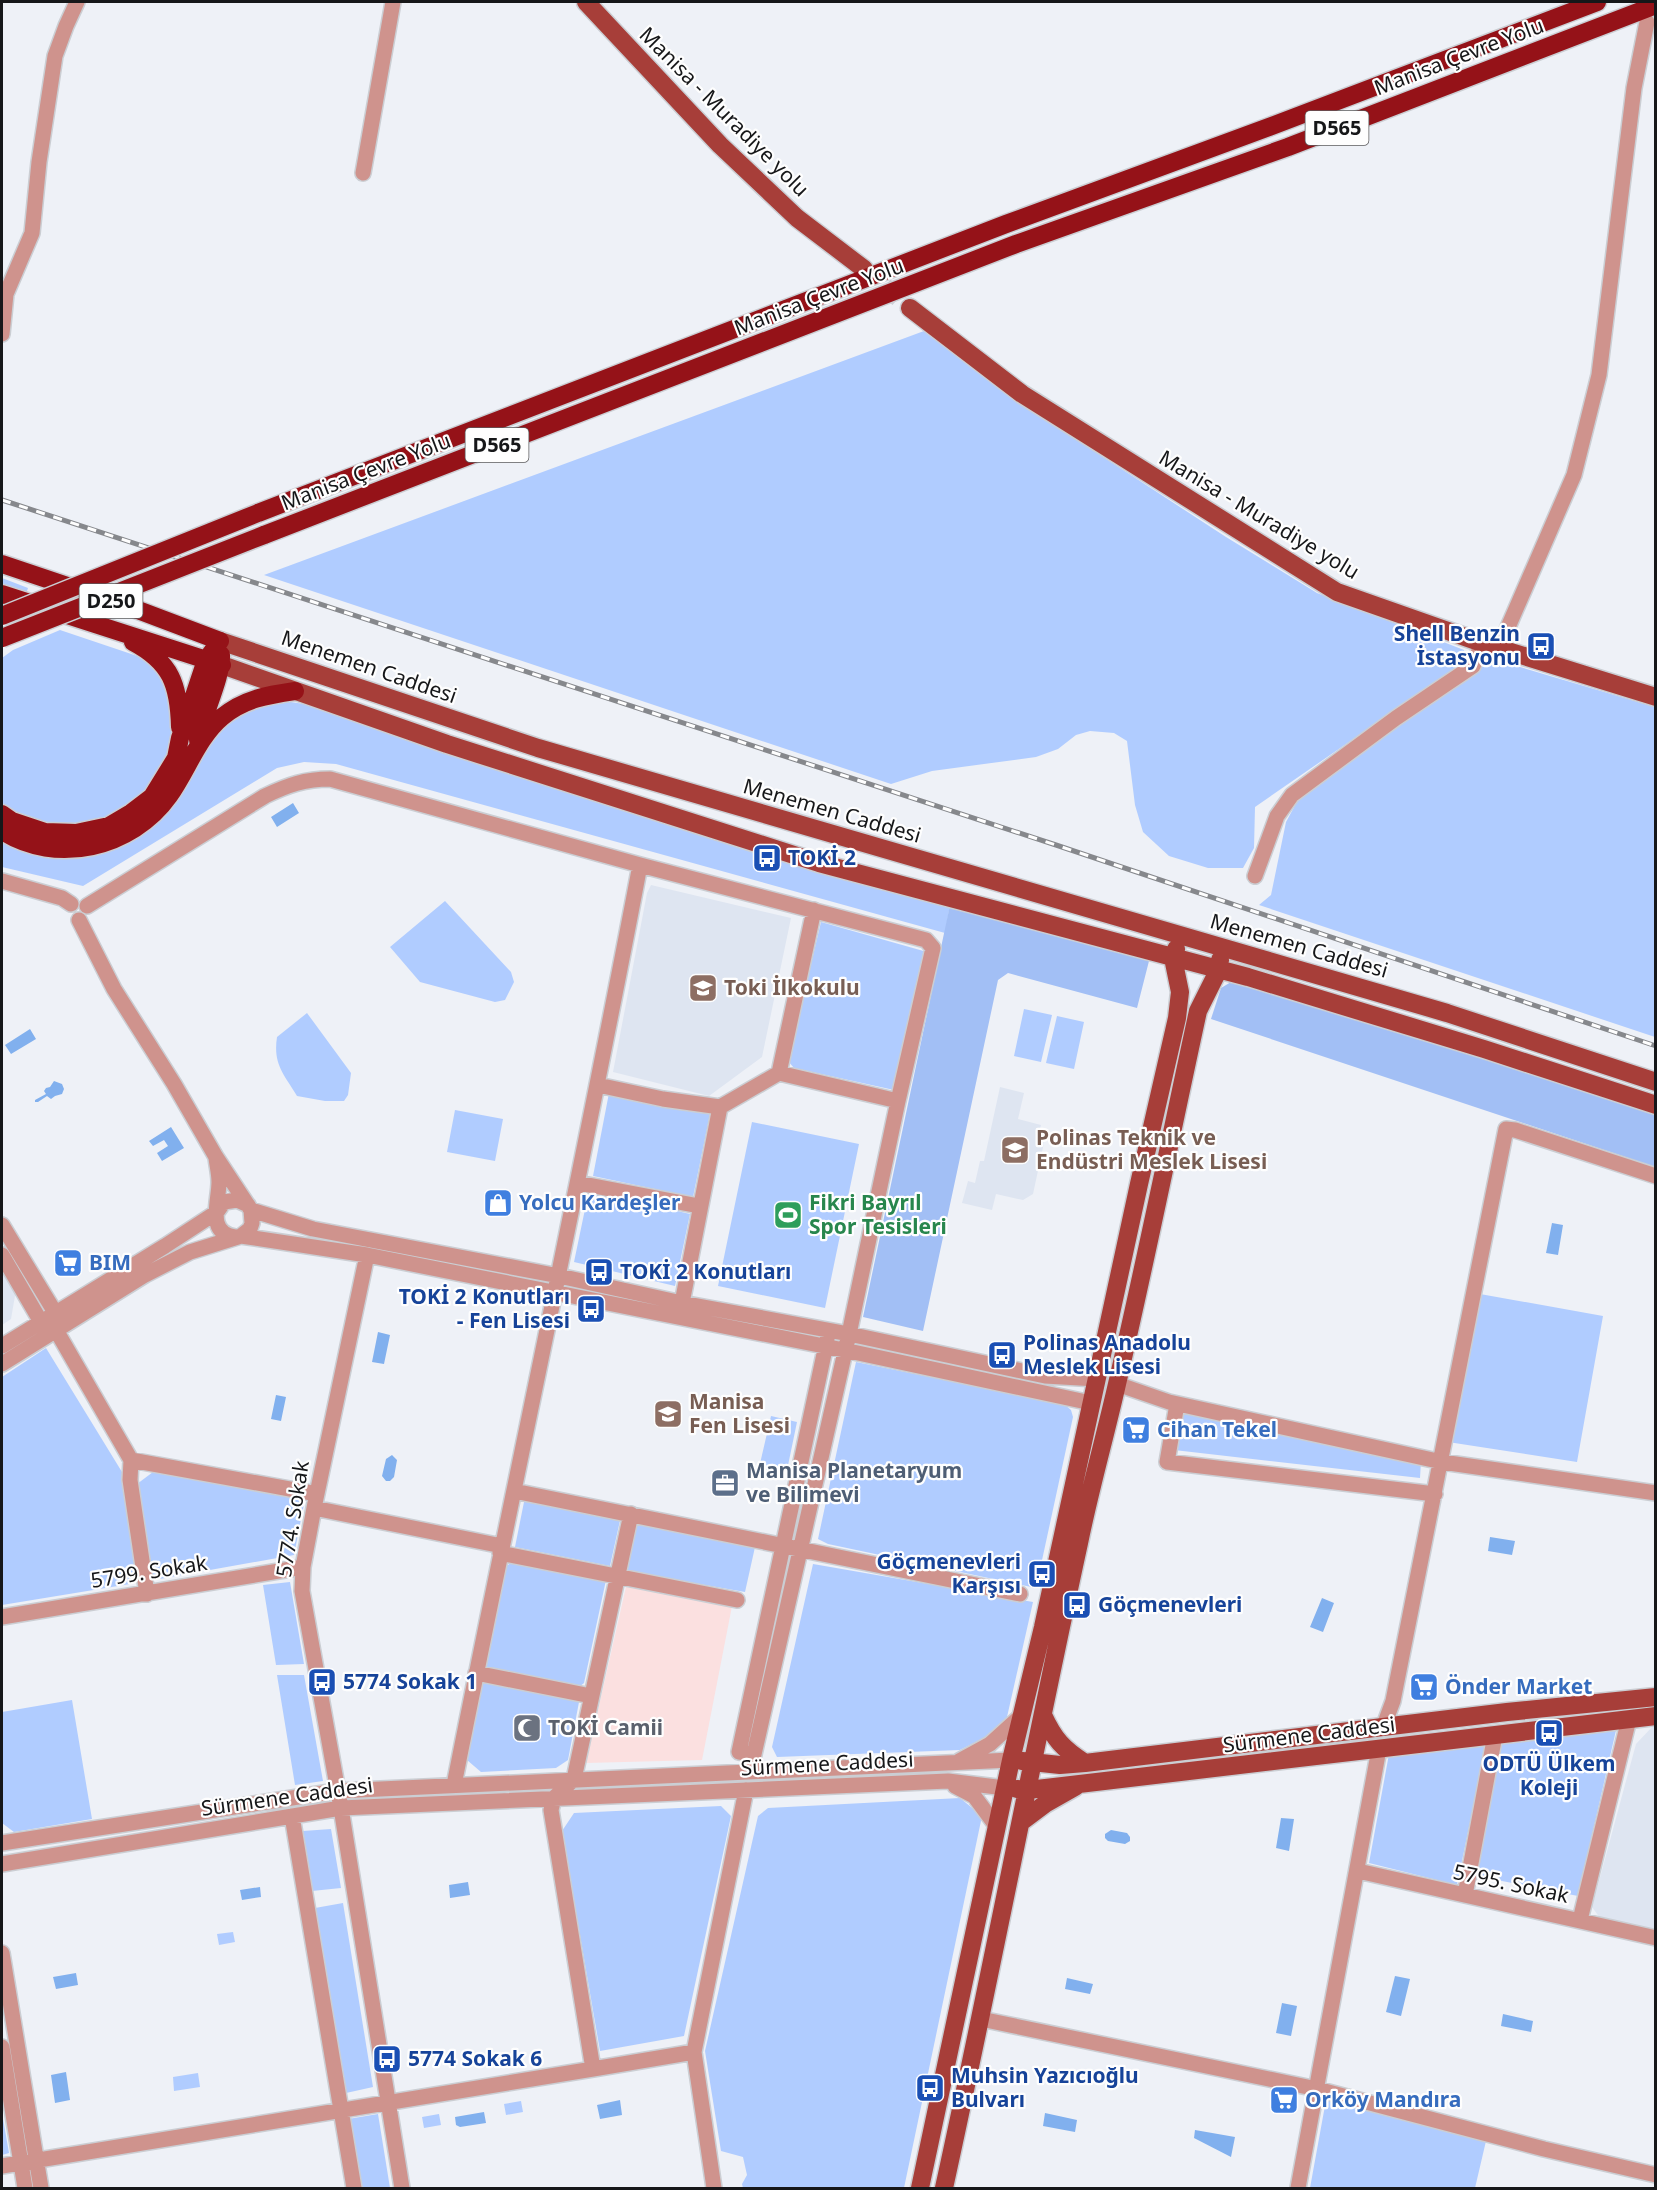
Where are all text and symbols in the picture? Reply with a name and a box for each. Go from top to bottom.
street label: Manisa Çevre Yolu [1370,11,1547,101]
street label: Manisa - Muradiye yolu [634,20,816,202]
road number: D565 [1306,111,1368,145]
street label: Manisa Çevre Yolu [730,251,907,341]
street label: Manisa Çevre Yolu [277,426,454,516]
road number: D565 [466,428,528,462]
street label: Manisa - Muradiye yolu [1154,443,1365,585]
road number: D250 [80,584,142,618]
place label: Shell Benzin İstasyonu [1394,619,1520,671]
street label: Menemen Caddesi [278,623,461,709]
bus stop icon: Shell Benzin İstasyonu [1525,630,1557,662]
street label: Menemen Caddesi [740,771,924,849]
bus stop icon: TOKİ 2 [751,842,783,874]
place label: TOKİ 2 [788,843,856,871]
street label: Menemen Caddesi [1207,906,1391,984]
school or university icon: Toki İlkokulu [687,972,719,1004]
place label: Toki İlkokulu [724,973,860,1001]
place label: Polinas Teknik ve Endüstri Meslek Lisesi [1036,1123,1267,1175]
school or university icon: Polinas Teknik ve Endüstri Meslek Lisesi [999,1134,1031,1166]
shop icon: Yolcu Kardeşler [482,1187,514,1219]
place label: Yolcu Kardeşler [519,1188,681,1216]
place label: Fikri Bayrıl Spor Tesisleri [809,1188,947,1240]
sports icon: Fikri Bayrıl Spor Tesisleri [772,1199,804,1231]
supermarket icon: BIM [52,1247,84,1279]
place label: BIM [89,1248,131,1276]
bus stop icon: TOKİ 2 Konutları [583,1256,615,1288]
place label: TOKİ 2 Konutları [620,1257,791,1285]
place label: TOKİ 2 Konutları - Fen Lisesi [399,1282,570,1334]
bus stop icon: TOKİ 2 Konutları - Fen Lisesi [575,1293,607,1325]
place label: Polinas Anadolu Meslek Lisesi [1023,1328,1191,1380]
bus stop icon: Polinas Anadolu Meslek Lisesi [986,1339,1018,1371]
place label: Manisa Fen Lisesi [689,1387,790,1439]
school or university icon: Manisa Fen Lisesi [652,1398,684,1430]
supermarket icon: Cihan Tekel [1120,1414,1152,1446]
place label: Cihan Tekel [1157,1415,1277,1443]
place label: Manisa Planetaryum ve Bilimevi [746,1456,962,1508]
street label: 5774. Sokak [269,1458,315,1579]
office icon: Manisa Planetaryum ve Bilimevi [709,1467,741,1499]
place label: Göçmenevleri Karşısı [877,1547,1021,1599]
street label: 5799. Sokak [89,1548,210,1594]
bus stop icon: Göçmenevleri Karşısı [1026,1558,1058,1590]
bus stop icon: Göçmenevleri [1061,1589,1093,1621]
place label: Göçmenevleri [1098,1590,1242,1618]
bus stop icon: 5774 Sokak 1 [306,1666,338,1698]
place label: 5774 Sokak 1 [343,1667,477,1695]
supermarket icon: Önder Market [1408,1671,1440,1703]
place label: Önder Market [1445,1672,1592,1700]
street label: Sürmene Caddesi [1221,1710,1397,1758]
mosque icon: TOKİ Camii [511,1712,543,1744]
place label: TOKİ Camii [548,1713,663,1741]
bus stop icon: ODTÜ Ülkem Koleji [1533,1717,1565,1749]
street label: Sürmene Caddesi [740,1744,914,1782]
place label: ODTÜ Ülkem Koleji [1483,1749,1615,1801]
street label: Sürmene Caddesi [199,1770,375,1822]
street label: 5795. Sokak [1451,1857,1572,1909]
bus stop icon: 5774 Sokak 6 [371,2043,403,2075]
place label: 5774 Sokak 6 [408,2044,542,2072]
place label: Muhsin Yazıcıoğlu Bulvarı [951,2061,1139,2113]
bus stop icon: Muhsin Yazıcıoğlu Bulvarı [914,2072,946,2104]
supermarket icon: Orköy Mandıra [1268,2084,1300,2116]
place label: Orköy Mandıra [1305,2085,1461,2113]

